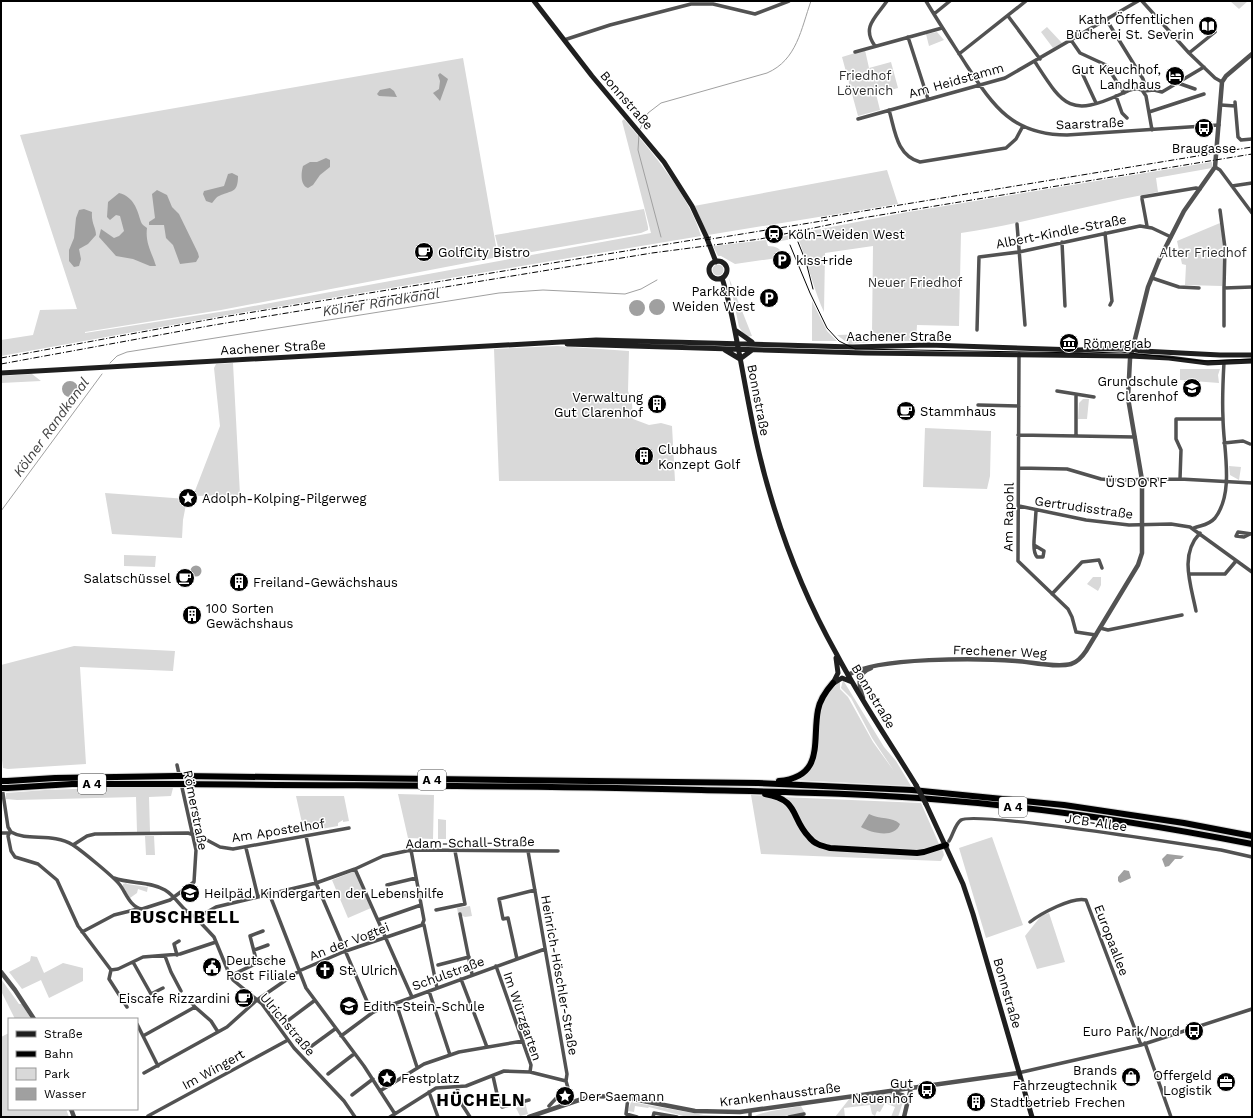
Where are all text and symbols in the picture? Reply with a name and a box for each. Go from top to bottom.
place label: Kath. Öffentlichen Bücherei St. Severin [1066,12,1194,42]
library icon: Kath. Öffentlichen Bücherei St. Severin [1197,15,1219,37]
street label: Am Heidstamm [907,60,1005,101]
place label: Gut Keuchhof, Landhaus [1071,62,1161,92]
hotel icon: Gut Keuchhof, Landhaus [1164,65,1186,87]
street label: Bonnstraße [597,68,656,133]
park label: Friedhof Lövenich [837,68,893,98]
street label: Saarstraße [1056,115,1124,132]
bus stop icon: Braugasse [1193,117,1215,139]
place label: Braugasse [1172,141,1236,156]
street label: Albert-Kindle-Straße [994,211,1128,252]
station icon: Köln-Weiden West [763,223,785,245]
place label: Köln-Weiden West [788,227,905,242]
cafe icon: GolfCity Bistro [413,241,435,263]
place label: GolfCity Bistro [438,245,530,260]
park label: Alter Friedhof [1159,245,1247,260]
parking icon: kiss+ride [771,249,793,271]
place label: kiss+ride [796,253,853,268]
park label: Neuer Friedhof [868,275,962,290]
place label: Park&Ride Weiden West [672,284,756,314]
water label: Kölner Randkanal [321,285,441,319]
parking icon: Park&Ride Weiden West [758,287,780,309]
street label: Aachener Straße [846,329,952,344]
museum icon: Römergrab [1058,332,1080,354]
place label: Römergrab [1083,336,1152,351]
street label: Aachener Straße [220,337,326,358]
street label: Bonnstraße [744,363,773,437]
water label: Kölner Randkanal [10,374,92,480]
place label: Grundschule Clarenhof [1097,374,1178,404]
school or university icon: Grundschule Clarenhof [1181,377,1203,399]
place label: Verwaltung Gut Clarenhof [554,390,643,420]
building icon: Verwaltung Gut Clarenhof [646,393,668,415]
cafe icon: Stammhaus [895,400,917,422]
place label: Stammhaus [920,404,996,419]
place label: Clubhaus Konzept Golf [658,442,740,472]
building icon: Clubhaus Konzept Golf [633,445,655,467]
district label: ÜSDORF [1105,474,1169,490]
street label: Am Rapohl [1000,482,1017,552]
place icon: Adolph-Kolping-Pilgerweg [177,487,199,509]
place label: Adolph-Kolping-Pilgerweg [202,491,366,506]
street label: Gertrudisstraße [1034,493,1134,522]
cafe icon: Salatschüssel [174,567,196,589]
place label: Salatschüssel [84,571,171,586]
building icon: Freiland-Gewächshaus [228,571,250,593]
place label: Freiland-Gewächshaus [253,575,398,590]
place label: 100 Sorten Gewächshaus [206,601,293,631]
building icon: 100 Sorten Gewächshaus [181,604,203,626]
street label: Frechener Weg [953,642,1047,661]
street label: Bonnstraße [848,661,899,731]
street label: Römerstraße [180,769,211,852]
road number: A 4 [418,770,446,790]
road number: A 4 [78,774,106,794]
road number: A 4 [999,797,1027,817]
street label: JCB-Allee [1064,811,1128,834]
street label: Am Apostelhof [230,816,326,845]
street label: Adam-Schall-Straße [405,834,535,851]
school or university icon: Heilpäd. Kindergarten der Lebenshilfe [179,882,201,904]
place label: Heilpäd. Kindergarten der Lebenshilfe [204,886,444,901]
street label: Heinrich-Höschler-Straße [538,894,581,1056]
street label: Europaallee [1091,903,1132,978]
district label: BUSCHBELL [130,907,240,927]
street label: An der Vogtei [307,919,391,964]
place label: Deutsche Post Filiale [226,953,296,983]
street label: Schulstraße [410,953,486,994]
public building icon: Deutsche Post Filiale [201,956,223,978]
street label: Bonnstraße [990,956,1025,1030]
church icon: St. Ulrich [314,959,336,981]
place label: St. Ulrich [339,963,398,978]
street label: Im Würzgarten [500,970,545,1063]
cafe icon: Eiscafe Rizzardini [233,987,255,1009]
street label: Ulrichstraße [257,990,318,1059]
place label: Eiscafe Rizzardini [118,991,230,1006]
school or university icon: Edith-Stein-Schule [338,995,360,1017]
place label: Edith-Stein-Schule [363,999,485,1014]
legend [8,1018,138,1110]
bus stop icon: Euro Park/Nord [1183,1020,1205,1042]
place label: Euro Park/Nord [1082,1024,1180,1039]
text: Straße [44,1027,83,1041]
street label: Im Wingert [179,1046,248,1093]
text: Bahn [44,1047,73,1061]
place label: Brands Fahrzeugtechnik [1013,1063,1118,1093]
shop icon: Brands Fahrzeugtechnik [1120,1066,1142,1088]
text: Park [44,1067,70,1081]
place icon: Festplatz [376,1067,398,1089]
place label: Offergeld Logistik [1153,1068,1213,1098]
place label: Festplatz [401,1071,460,1086]
office icon: Offergeld Logistik [1215,1071,1237,1093]
place label: Gut Neuenhof [852,1076,914,1106]
bus stop icon: Gut Neuenhof [916,1079,938,1101]
street label: Krankenhausstraße [718,1080,842,1109]
place icon: Der Saemann [554,1085,576,1107]
text: Wasser [44,1087,86,1101]
place label: Der Saemann [579,1089,664,1104]
district label: HÜCHELN [436,1090,526,1110]
building icon: Stadtbetrieb Frechen [965,1091,987,1113]
place label: Stadtbetrieb Frechen [990,1095,1125,1110]

